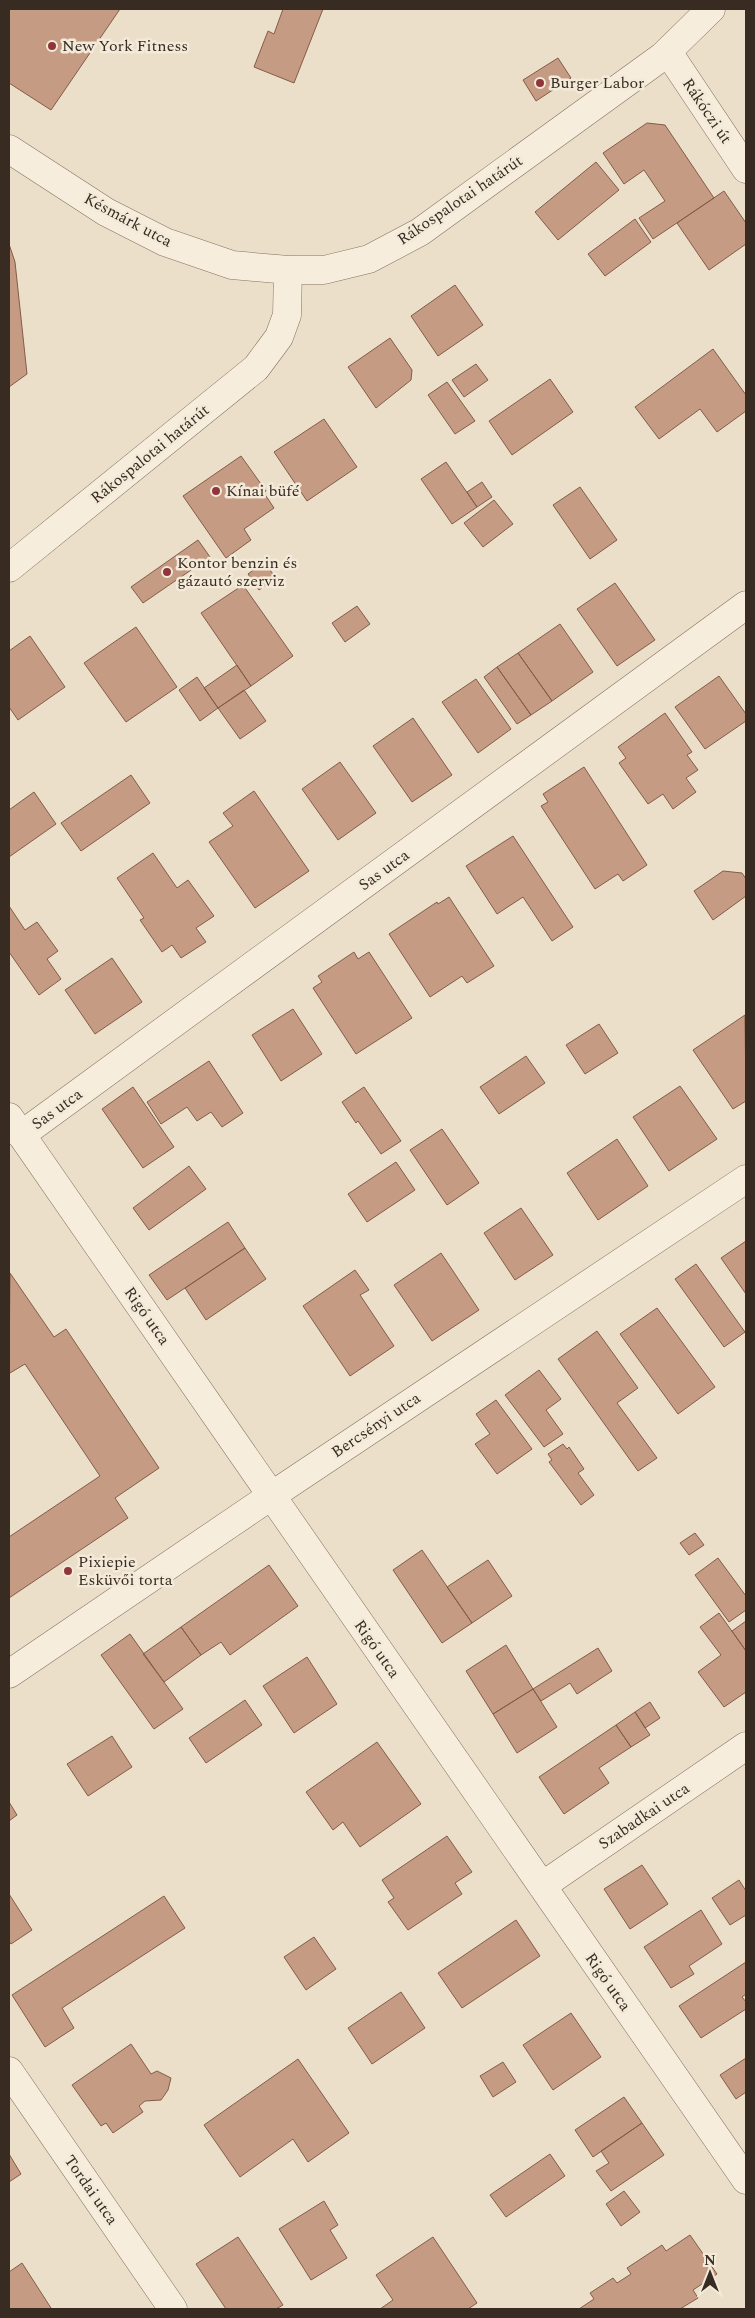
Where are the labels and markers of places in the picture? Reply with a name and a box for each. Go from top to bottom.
place label: New York Fitness [62,34,188,58]
marker: New York Fitness [46,40,58,52]
place label: Burger Labor [550,71,644,95]
marker: Burger Labor [534,77,546,89]
place label: Kínai büfé [226,479,300,503]
marker: Kínai büfé [210,485,222,497]
place label: Kontor benzin és gázautó szerviz [177,551,298,593]
marker: Kontor benzin és gázautó szerviz [161,566,173,578]
place label: Pixiepie Esküvői torta [78,1550,173,1592]
marker: Pixiepie Esküvői torta [62,1565,74,1577]

